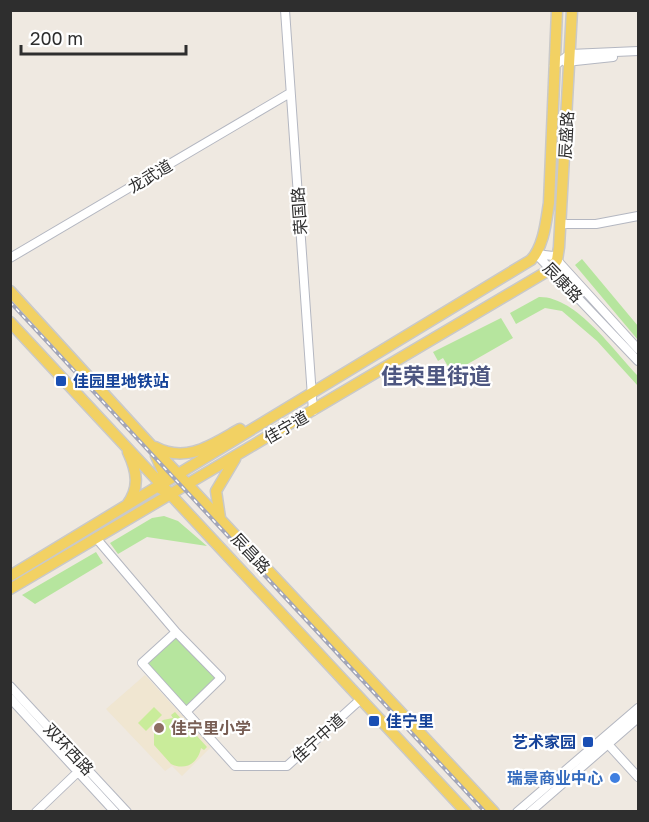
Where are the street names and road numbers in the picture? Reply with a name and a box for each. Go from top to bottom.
street label: 辰盛路 [555,111,577,159]
street label: 龙武道 [124,155,176,197]
street label: 荣国路 [287,186,311,236]
street label: 辰康路 [539,258,587,306]
street label: 佳宁道 [260,406,312,448]
street label: 辰昌路 [227,529,275,577]
street label: 佳宁中道 [288,709,348,767]
street label: 双环西路 [40,719,98,779]

